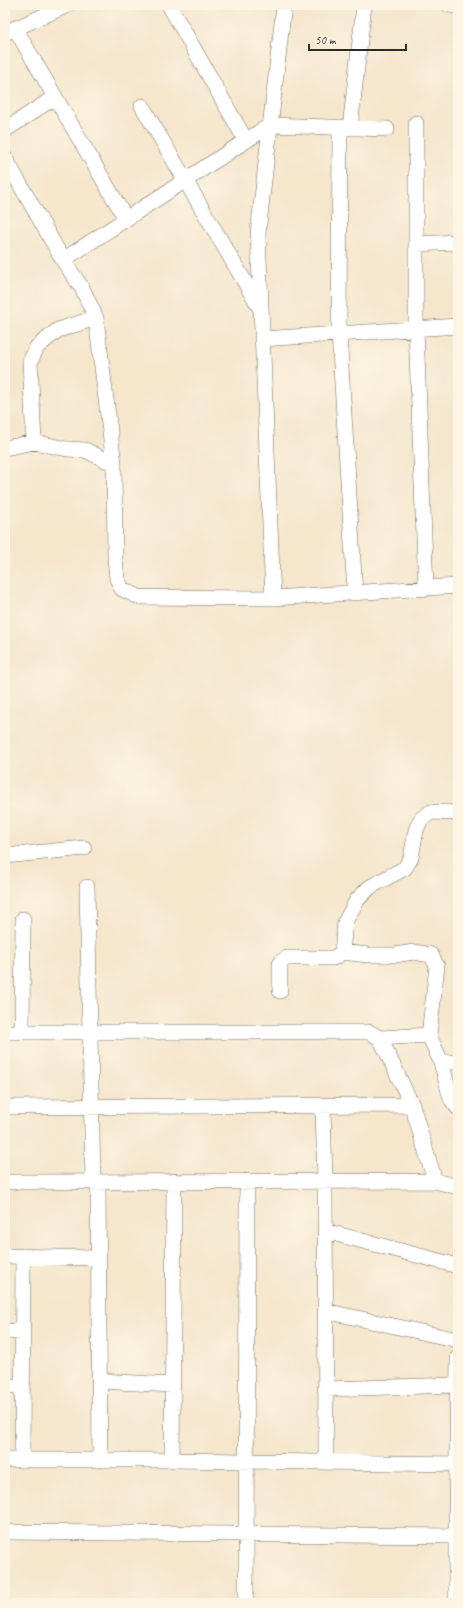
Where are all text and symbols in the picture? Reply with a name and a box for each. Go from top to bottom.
scale bar [309,26,406,52]
text: 50 m [315,32,337,48]

